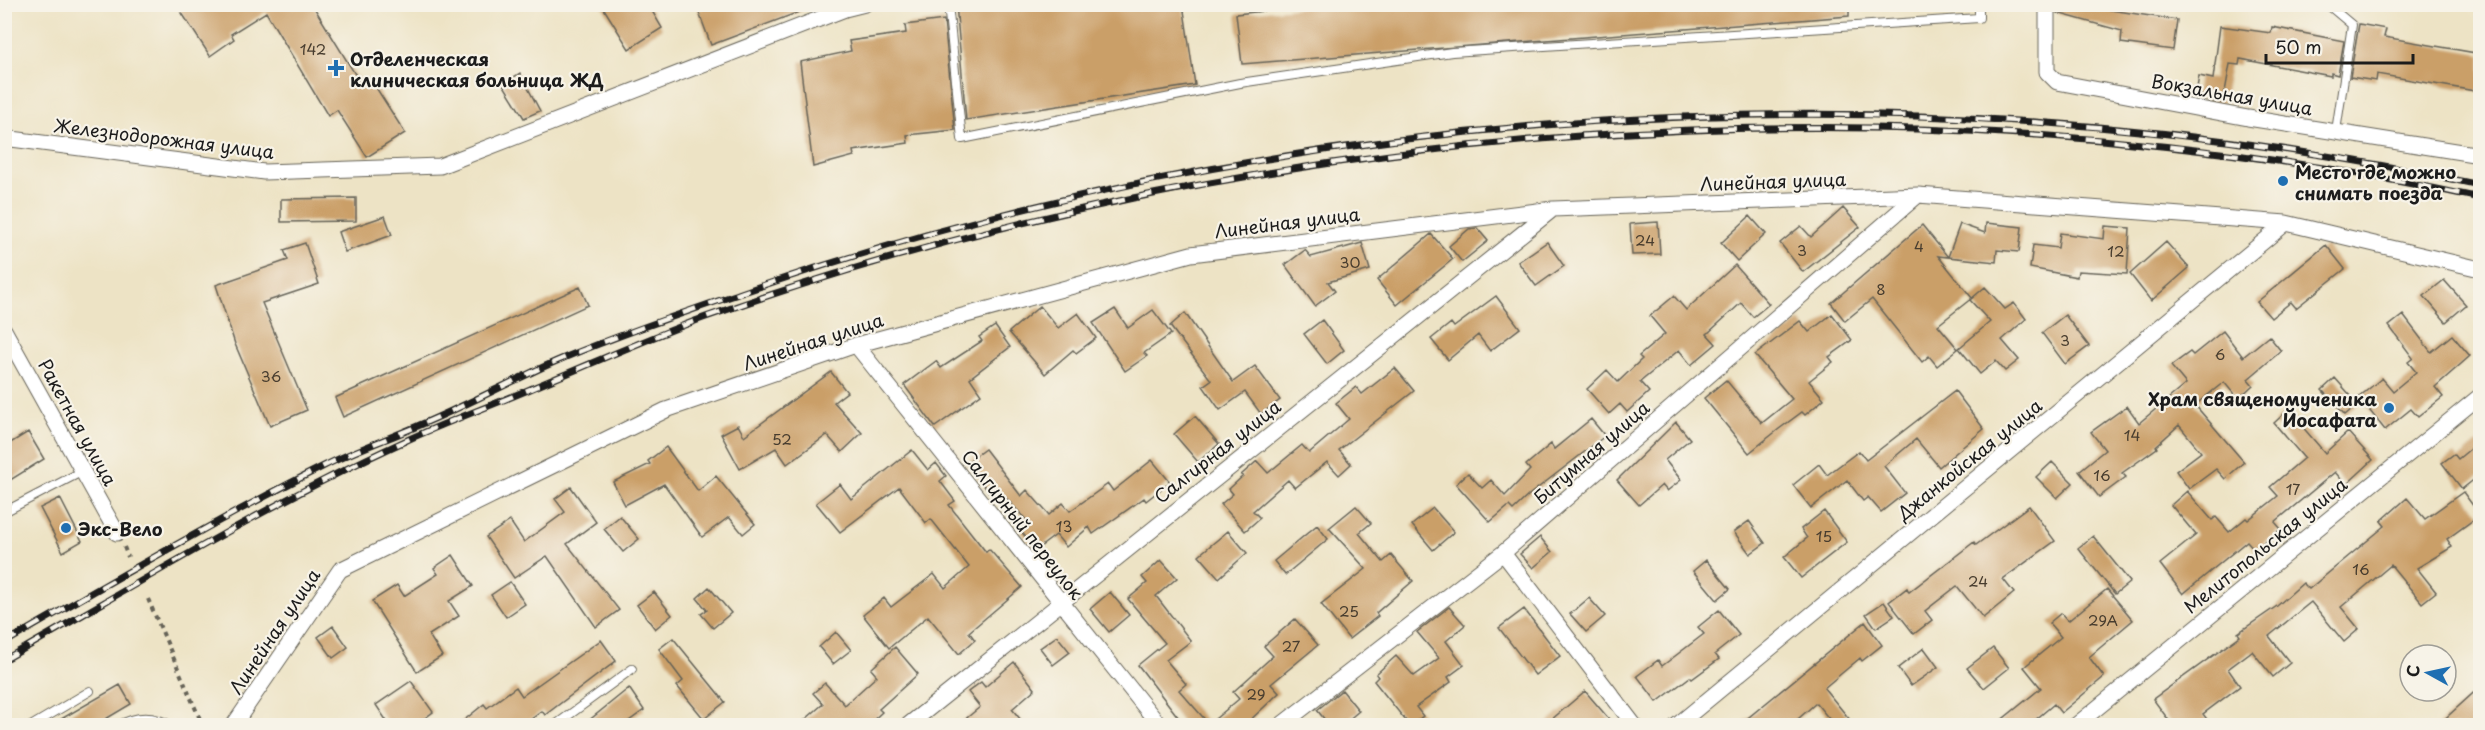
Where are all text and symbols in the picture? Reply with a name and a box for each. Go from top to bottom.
scale bar [2266,27,2413,65]
text: 50 m [2275,33,2322,60]
house number: 142 [300,37,326,60]
place label: Отделенческая клиническая больница ЖД [350,45,604,93]
marker: Отделенческая клиническая больница ЖД [327,59,345,77]
street label: Вокзальная улица [2149,67,2315,122]
street label: Железнодорожная улица [52,111,277,165]
place label: Место где можно снимать поезда [2295,158,2456,206]
street label: Линейная улица [1699,165,1847,197]
marker: Место где можно снимать поезда [2276,174,2290,188]
street label: Линейная улица [1213,200,1362,244]
house number: 24 [1635,228,1655,251]
house number: 4 [1914,234,1924,257]
house number: 3 [1797,238,1807,261]
house number: 12 [2107,239,2125,262]
house number: 30 [1340,250,1360,273]
house number: 8 [1876,277,1886,300]
street label: Линейная улица [739,305,887,376]
house number: 3 [2060,328,2070,351]
house number: 6 [2215,342,2225,365]
street label: Ракетная улица [32,354,124,491]
house number: 36 [261,364,281,387]
place label: Храм священомученика Йосафата [2148,385,2377,433]
street label: Джанкойская улица [1890,391,2048,527]
street label: Салгирная улица [1148,392,1287,509]
street label: Битумная улица [1527,393,1656,510]
marker: Храм священомученика Йосафата [2382,401,2396,415]
house number: 14 [2124,423,2140,446]
house number: 52 [772,427,792,450]
street label: Салгирный переулок [956,443,1090,605]
house number: 16 [2093,463,2111,486]
street label: Мелитопольская улица [2177,470,2353,620]
house number: 17 [2286,477,2300,500]
house number: 13 [1056,514,1072,537]
place label: Экс-Вело [77,515,163,542]
marker: Экс-Вело [59,521,73,535]
house number: 15 [1816,524,1832,547]
house number: 16 [2352,557,2370,580]
street label: Линейная улица [222,562,326,699]
house number: 24 [1968,569,1988,592]
house number: 25 [1339,599,1359,622]
house number: 29А [2088,608,2118,631]
house number: 27 [1282,634,1301,657]
north arrow [2398,643,2458,703]
text: С [2399,663,2425,678]
house number: 29 [1246,682,1266,705]

